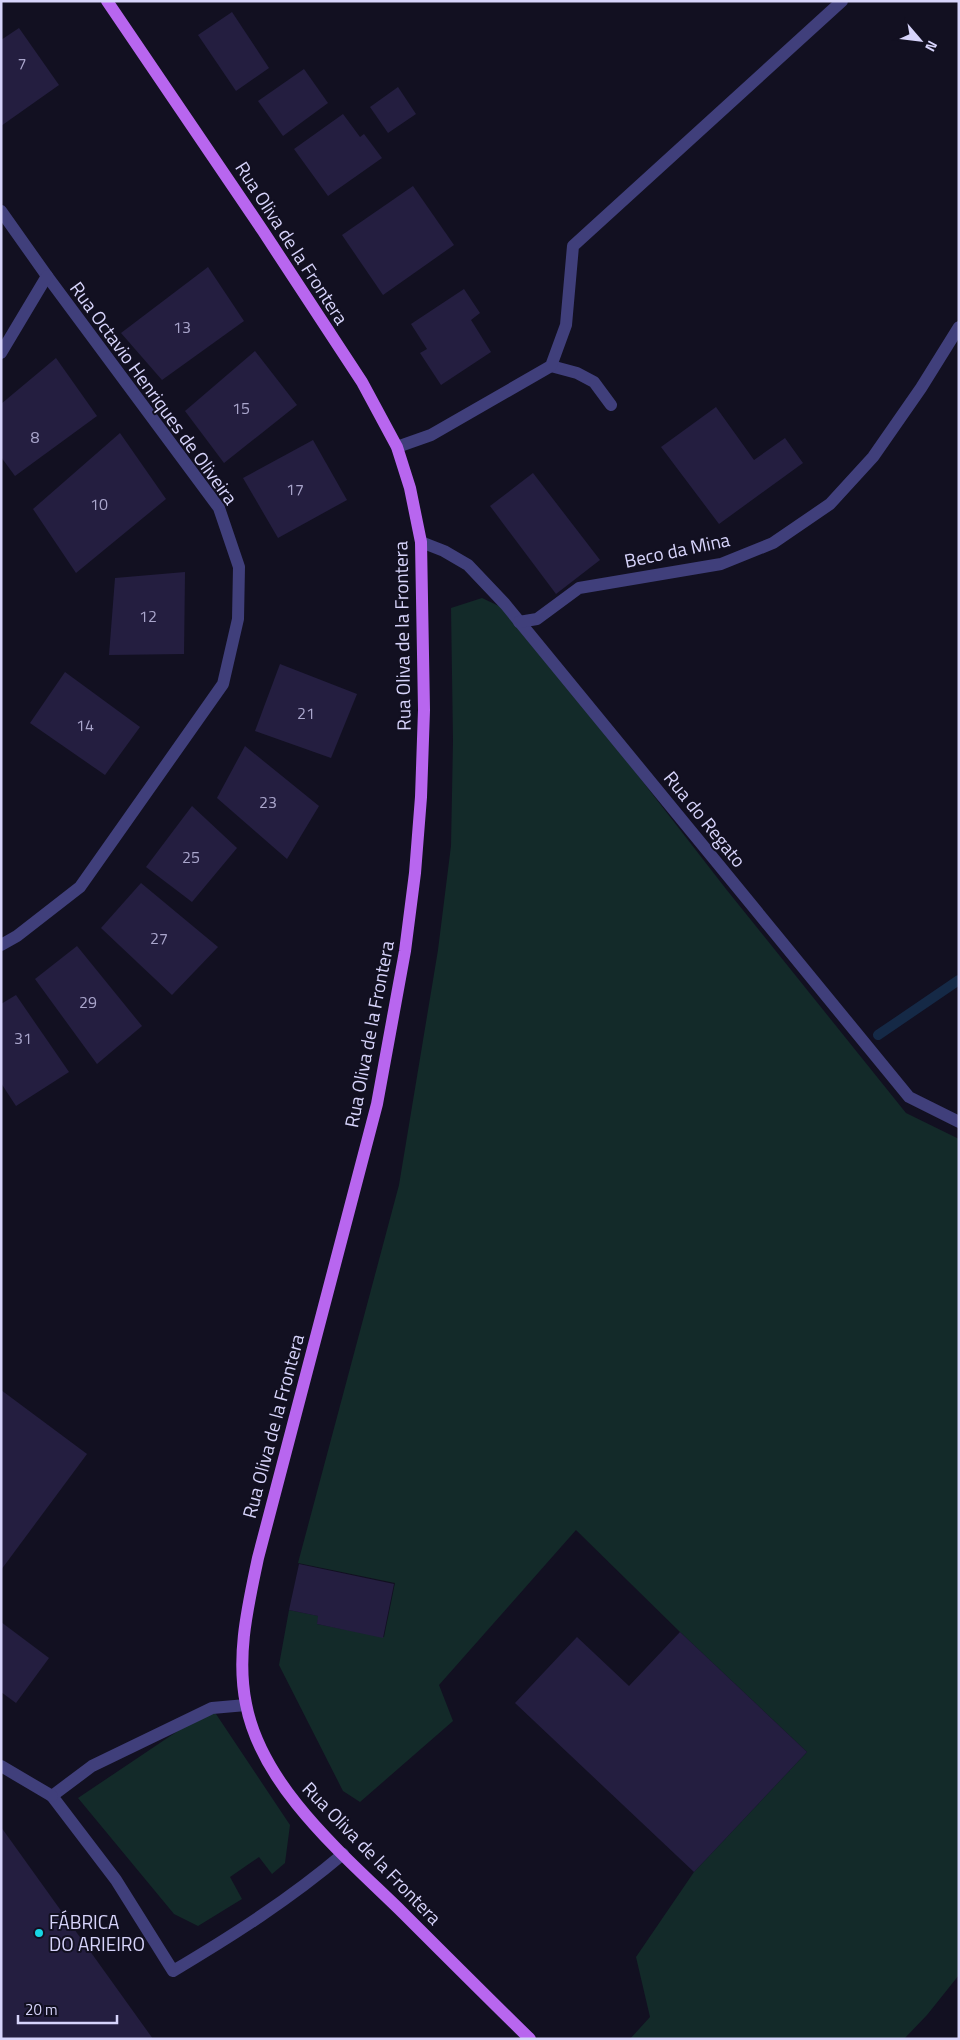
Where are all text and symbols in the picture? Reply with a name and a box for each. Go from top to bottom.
north arrow [895,15,945,65]
text: N [920,37,943,56]
house number: 7 [18,51,26,75]
street label: Rua Oliva de la Frontera [229,155,356,331]
street label: Rua Octavio Henriques de Oliveira [63,275,246,511]
house number: 13 [173,315,191,339]
house number: 15 [232,396,250,420]
house number: 8 [31,425,40,449]
house number: 17 [286,477,304,501]
house number: 10 [90,492,108,516]
street label: Beco da Mina [621,524,733,575]
street label: Rua Oliva de la Frontera [385,540,418,731]
house number: 12 [139,604,157,628]
house number: 21 [297,701,315,725]
house number: 14 [76,713,94,737]
street label: Rua do Regato [657,764,753,873]
house number: 23 [259,790,277,814]
house number: 25 [182,845,200,869]
house number: 27 [150,926,168,950]
street label: Rua Oliva de la Frontera [336,938,401,1130]
house number: 29 [79,990,97,1014]
house number: 31 [14,1026,32,1050]
street label: Rua Oliva de la Frontera [234,1330,311,1521]
street label: Rua Oliva de la Frontera [296,1774,449,1931]
place label: FÁBRICA DO ARIEIRO [49,1907,145,1958]
marker: FÁBRICA DO ARIEIRO [33,1927,45,1939]
scale bar [18,1992,116,2024]
text: 20 m [25,1998,58,2021]

